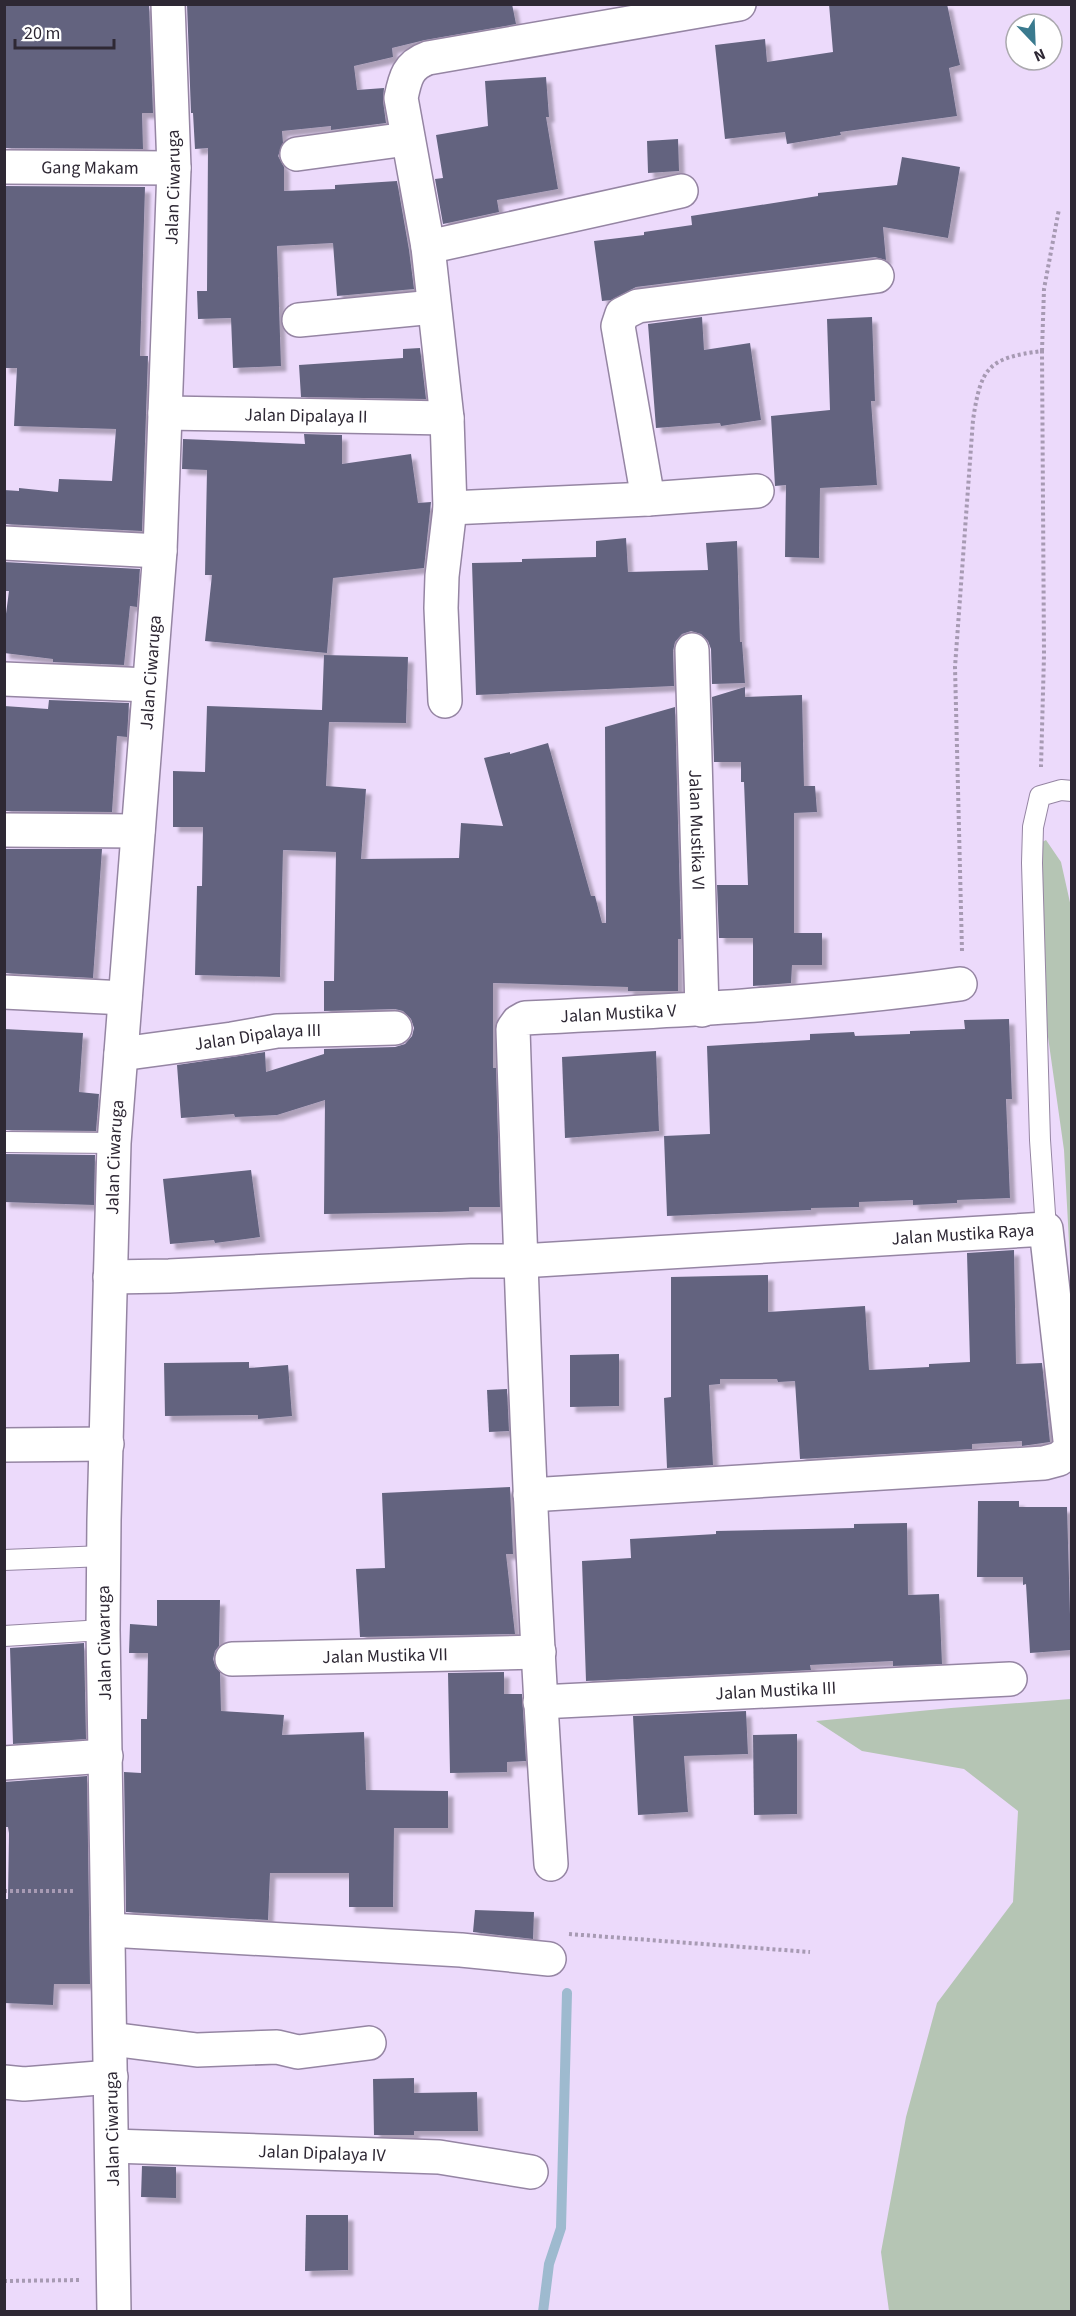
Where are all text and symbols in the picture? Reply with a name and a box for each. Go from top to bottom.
scale bar [15,12,114,50]
north arrow [1004,12,1064,72]
text: 20 m [24,21,60,46]
text: N [1030,43,1049,67]
street label: Jalan Ciwaruga [159,129,187,245]
street label: Gang Makam [41,155,139,181]
street label: Jalan Dipalaya II [244,402,368,430]
street label: Jalan Ciwaruga [134,614,168,731]
street label: Jalan Mustika VI [682,769,711,891]
street label: Jalan Mustika V [560,998,678,1029]
street label: Jalan Dipalaya III [193,1018,322,1057]
street label: Jalan Ciwaruga [100,1099,130,1215]
street label: Jalan Mustika Raya [891,1218,1035,1251]
street label: Jalan Ciwaruga [91,1585,118,1701]
street label: Jalan Mustika VII [322,1642,448,1670]
street label: Jalan Mustika III [715,1676,837,1706]
street label: Jalan Ciwaruga [99,2071,126,2187]
street label: Jalan Dipalaya IV [258,2139,387,2168]

